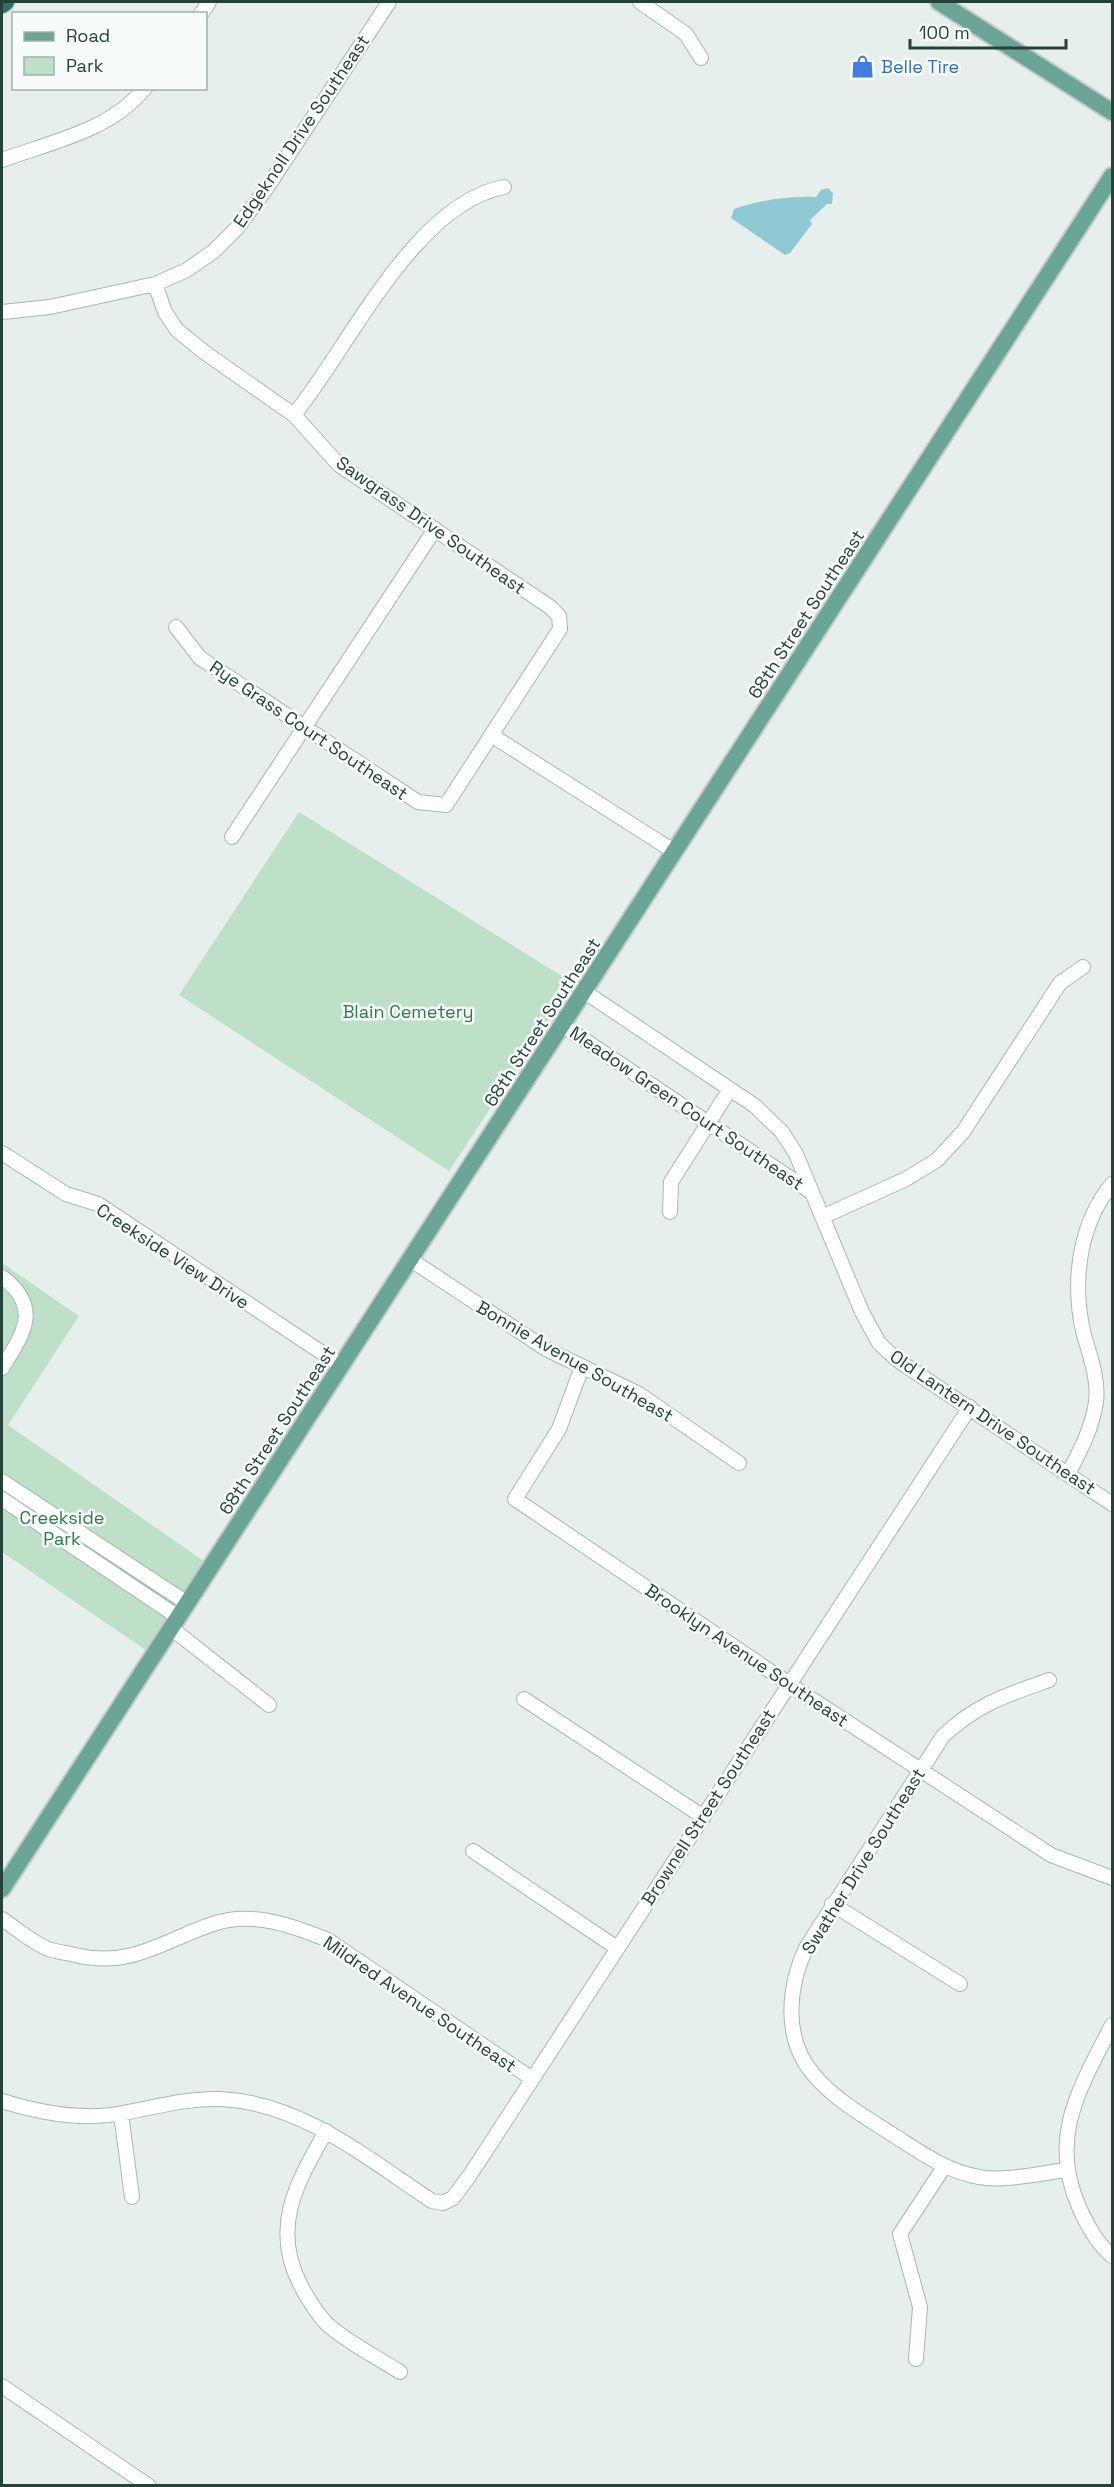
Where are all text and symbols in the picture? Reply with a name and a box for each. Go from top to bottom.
legend [12,12,207,90]
scale bar [910,12,1066,50]
text: 100 m [919,21,970,44]
text: Road [66,24,110,47]
street label: Edgeknoll Drive Southeast [228,30,374,232]
shop icon: Belle Tire [850,53,876,79]
text: Park [66,54,104,77]
place label: Belle Tire [881,55,959,78]
street label: Sawgrass Drive Southeast [332,451,530,599]
street label: 68th Street Southeast [743,525,869,703]
street label: Rye Grass Court Southeast [205,655,413,805]
street label: 68th Street Southeast [479,933,605,1111]
park label: Blain Cemetery [342,1000,474,1023]
street label: Meadow Green Court Southeast [566,1021,808,1195]
street label: Creekside View Drive [92,1198,254,1314]
street label: Bonnie Avenue Southeast [472,1295,678,1427]
street label: 68th Street Southeast [214,1341,340,1519]
street label: Old Lantern Drive Southeast [886,1344,1100,1500]
park label: Creekside Park [20,1506,104,1550]
street label: Brooklyn Avenue Southeast [641,1578,853,1732]
street label: Brownell Street Southeast [636,1705,780,1909]
street label: Swather Drive Southeast [796,1764,930,1958]
street label: Mildred Avenue Southeast [319,1931,521,2077]

